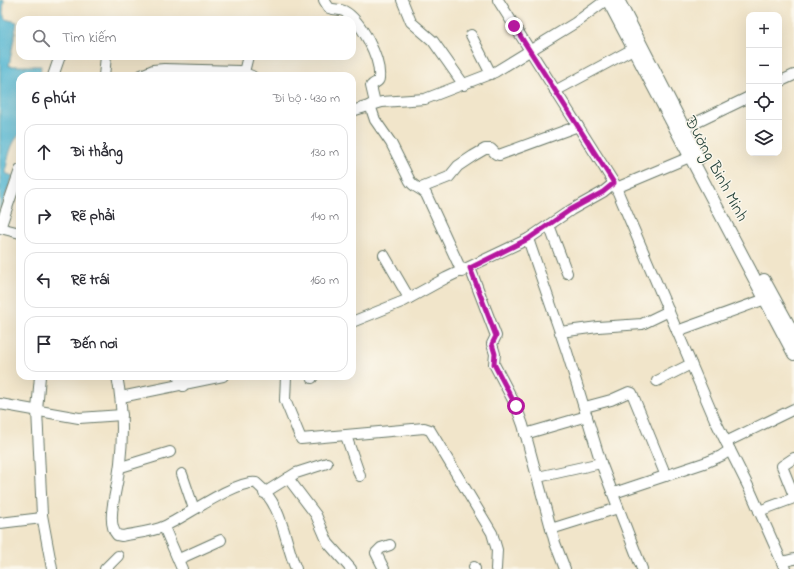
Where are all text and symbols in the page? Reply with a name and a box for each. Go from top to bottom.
map controls [746,12,782,156]
button: + [746,12,782,48]
search box [16,16,356,60]
route end [505,17,523,35]
icon: search [30,27,52,49]
text: Tìm kiếm [62,27,116,49]
button: − [746,48,782,84]
button: locate [746,84,782,120]
text: 6 phút [32,86,76,111]
text: Đi bộ · 430 m [273,89,340,108]
street label: Đường Binh Minh [675,111,754,227]
button: layers [746,120,782,156]
icon: ahead [33,141,55,163]
text: Đi thẳng [71,141,123,163]
text: 130 m [311,143,339,162]
icon: right [33,205,55,227]
text: Rẽ phải [71,205,115,227]
text: 140 m [311,207,339,226]
icon: left [33,269,55,291]
text: Rẽ trái [71,269,110,291]
text: 160 m [310,271,339,290]
icon: arrive [33,333,55,355]
text: Đến nơi [71,333,118,355]
route start [507,397,525,415]

